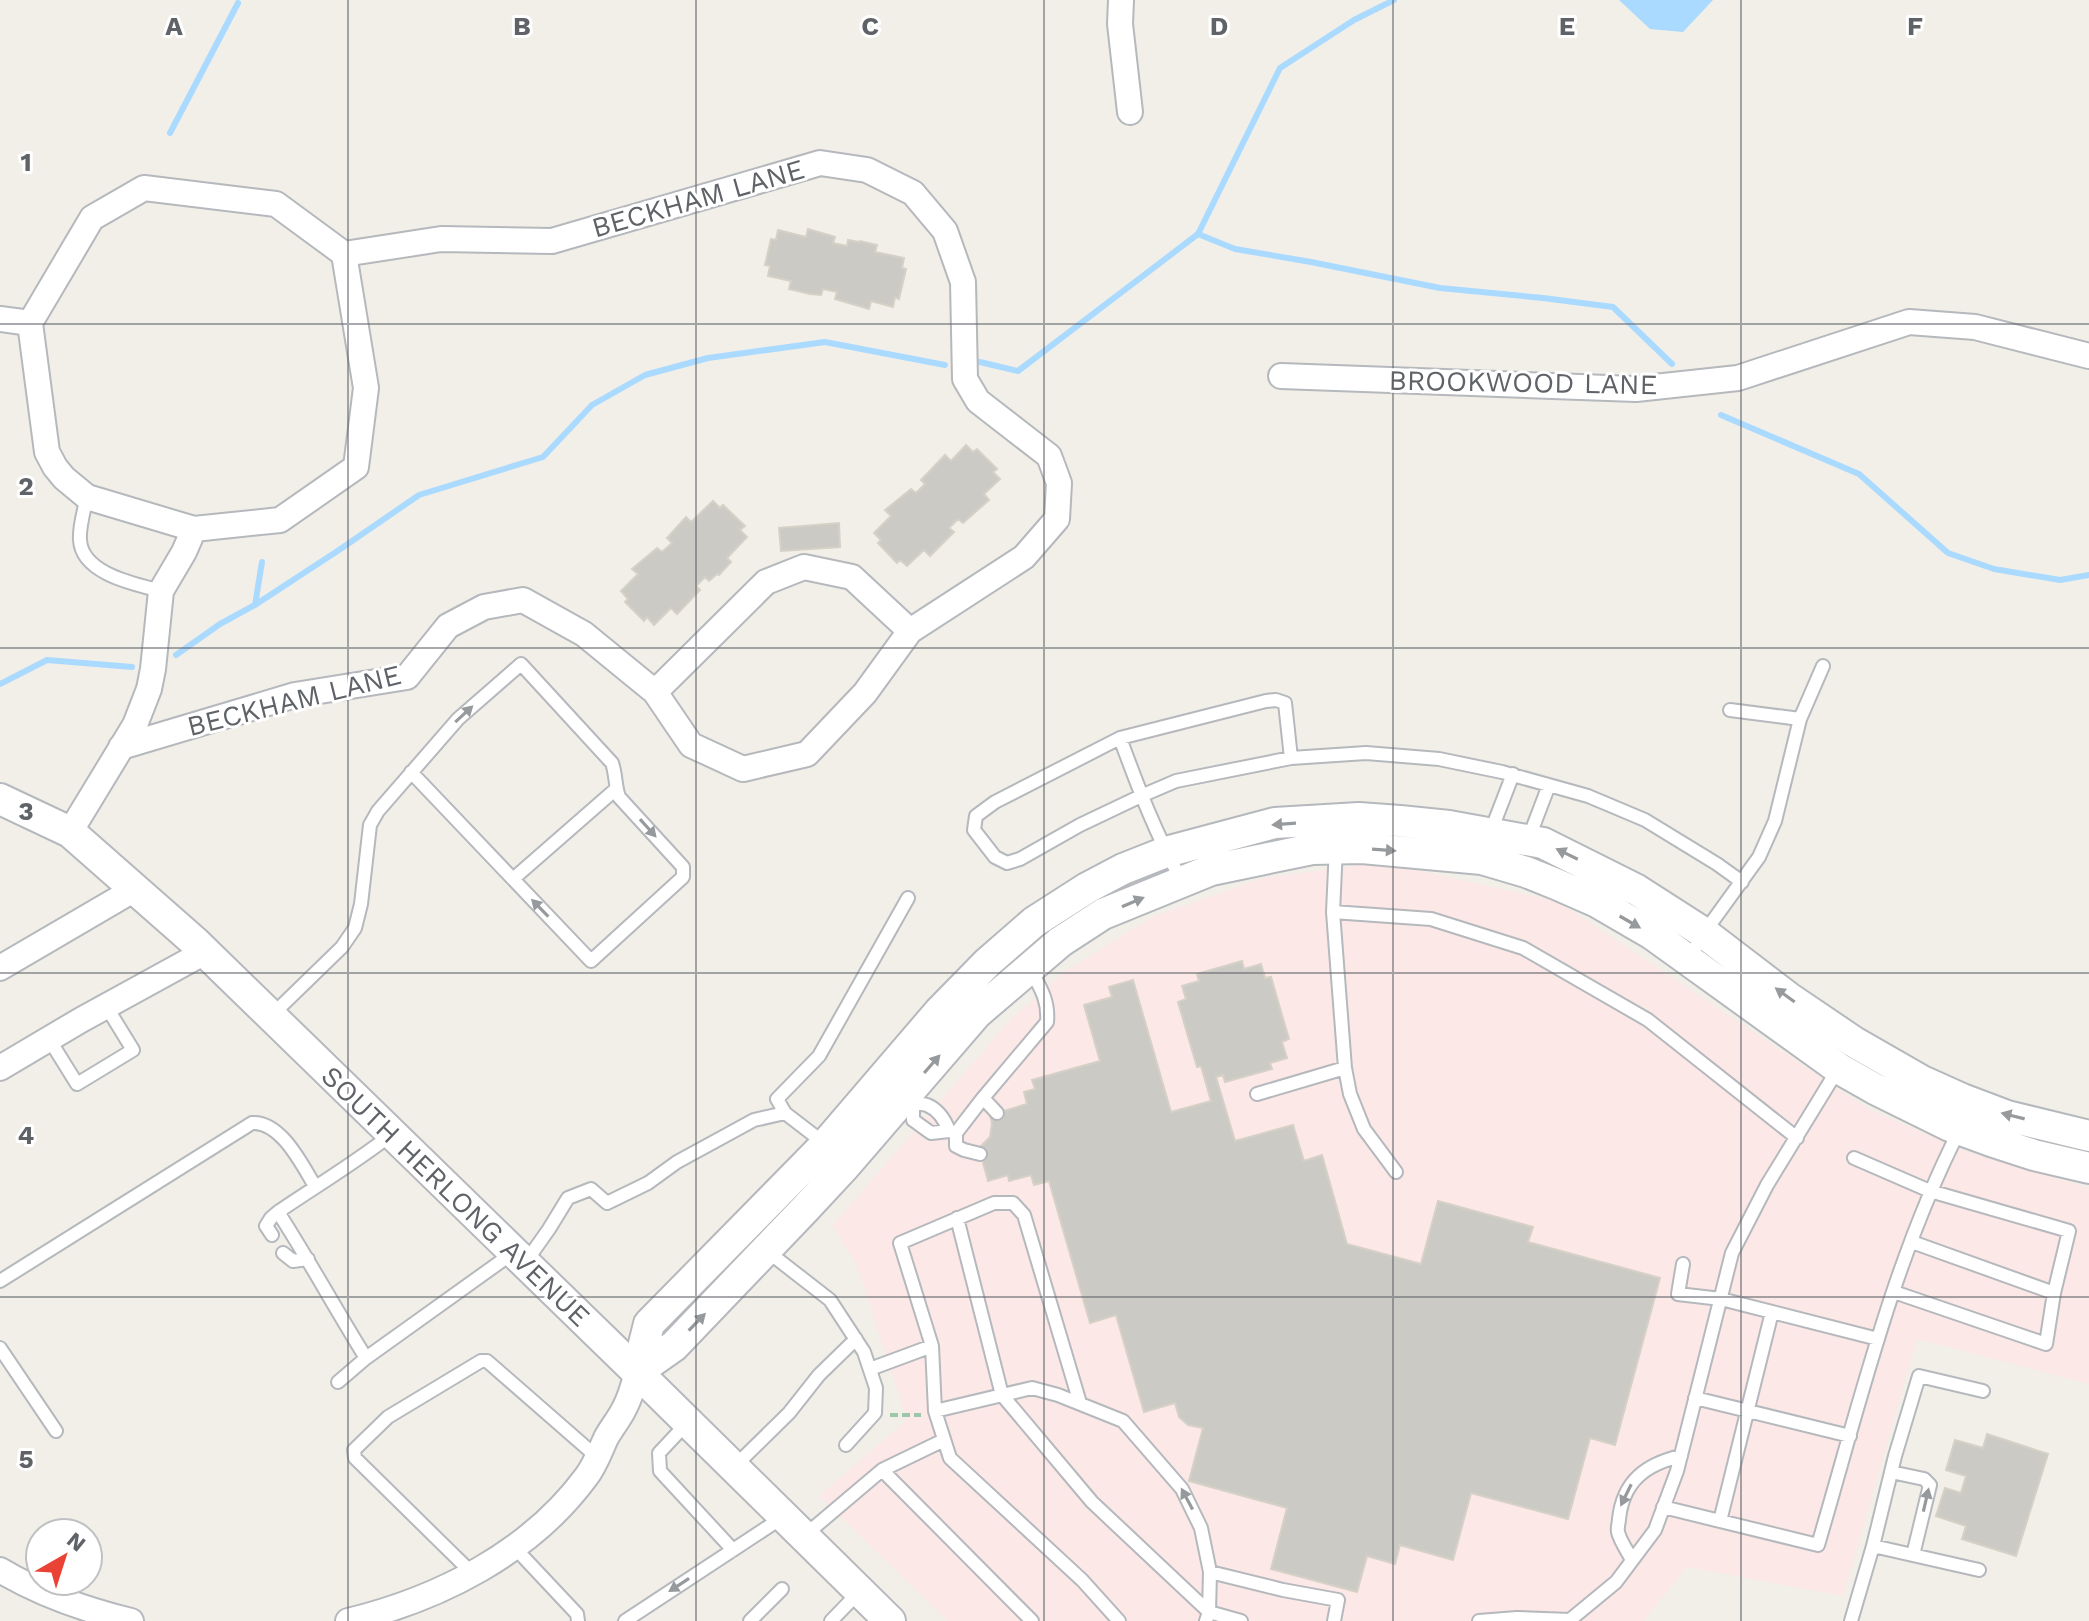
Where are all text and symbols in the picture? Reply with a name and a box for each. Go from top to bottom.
text: A [165,11,183,41]
text: B [513,11,531,41]
text: C [861,11,879,41]
text: D [1210,11,1228,41]
text: E [1559,11,1575,41]
text: F [1907,11,1923,41]
text: 1 [20,147,32,177]
street label: BECKHAM LANE [588,152,808,245]
street label: BROOKWOOD LANE [1388,364,1658,401]
text: 2 [18,471,34,501]
street label: BECKHAM LANE [184,658,405,743]
one-way arrow [454,706,473,724]
text: 3 [18,796,34,826]
one-way arrow [638,818,656,837]
one-way arrow [1271,818,1296,831]
one-way arrow [1372,844,1397,857]
one-way arrow [1556,848,1579,861]
one-way arrow [1121,895,1144,908]
one-way arrow [532,899,550,918]
one-way arrow [1619,915,1642,929]
one-way arrow [1775,987,1796,1003]
one-way arrow [923,1054,941,1073]
street label: SOUTH HERLONG AVENUE [315,1059,597,1333]
one-way arrow [2001,1110,2026,1122]
text: 4 [18,1120,35,1150]
one-way arrow [688,1312,706,1331]
text: 5 [18,1444,34,1474]
one-way arrow [1620,1483,1633,1506]
one-way arrow [1180,1487,1193,1510]
one-way arrow [1921,1487,1933,1512]
north arrow [24,1517,104,1597]
text: N [62,1527,90,1557]
one-way arrow [668,1578,690,1592]

